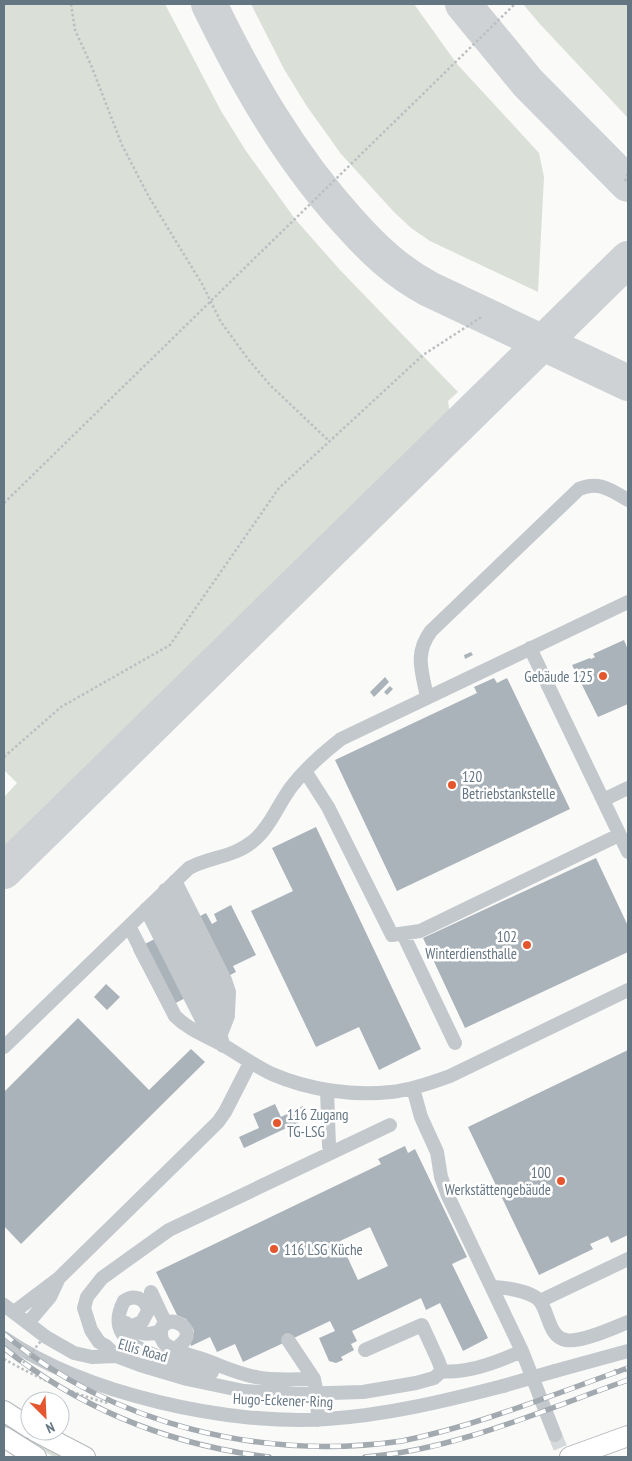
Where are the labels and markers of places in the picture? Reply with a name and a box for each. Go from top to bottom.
place label: Gebäude 125 [524,667,593,686]
marker: Gebäude 125 [597,670,609,682]
place label: 120 Betriebstankstelle [462,767,556,803]
marker: 120 Betriebstankstelle [446,779,458,791]
place label: 102 Winterdiensthalle [425,927,517,963]
marker: 102 Winterdiensthalle [521,939,533,951]
place label: 116 Zugang TG-LSG [287,1105,349,1141]
marker: 116 Zugang TG-LSG [271,1117,283,1129]
place label: 100 Werkstättengebäude [445,1163,551,1199]
marker: 100 Werkstättengebäude [555,1175,567,1187]
place label: 116 LSG Küche [284,1240,363,1259]
marker: 116 LSG Küche [268,1243,280,1255]

